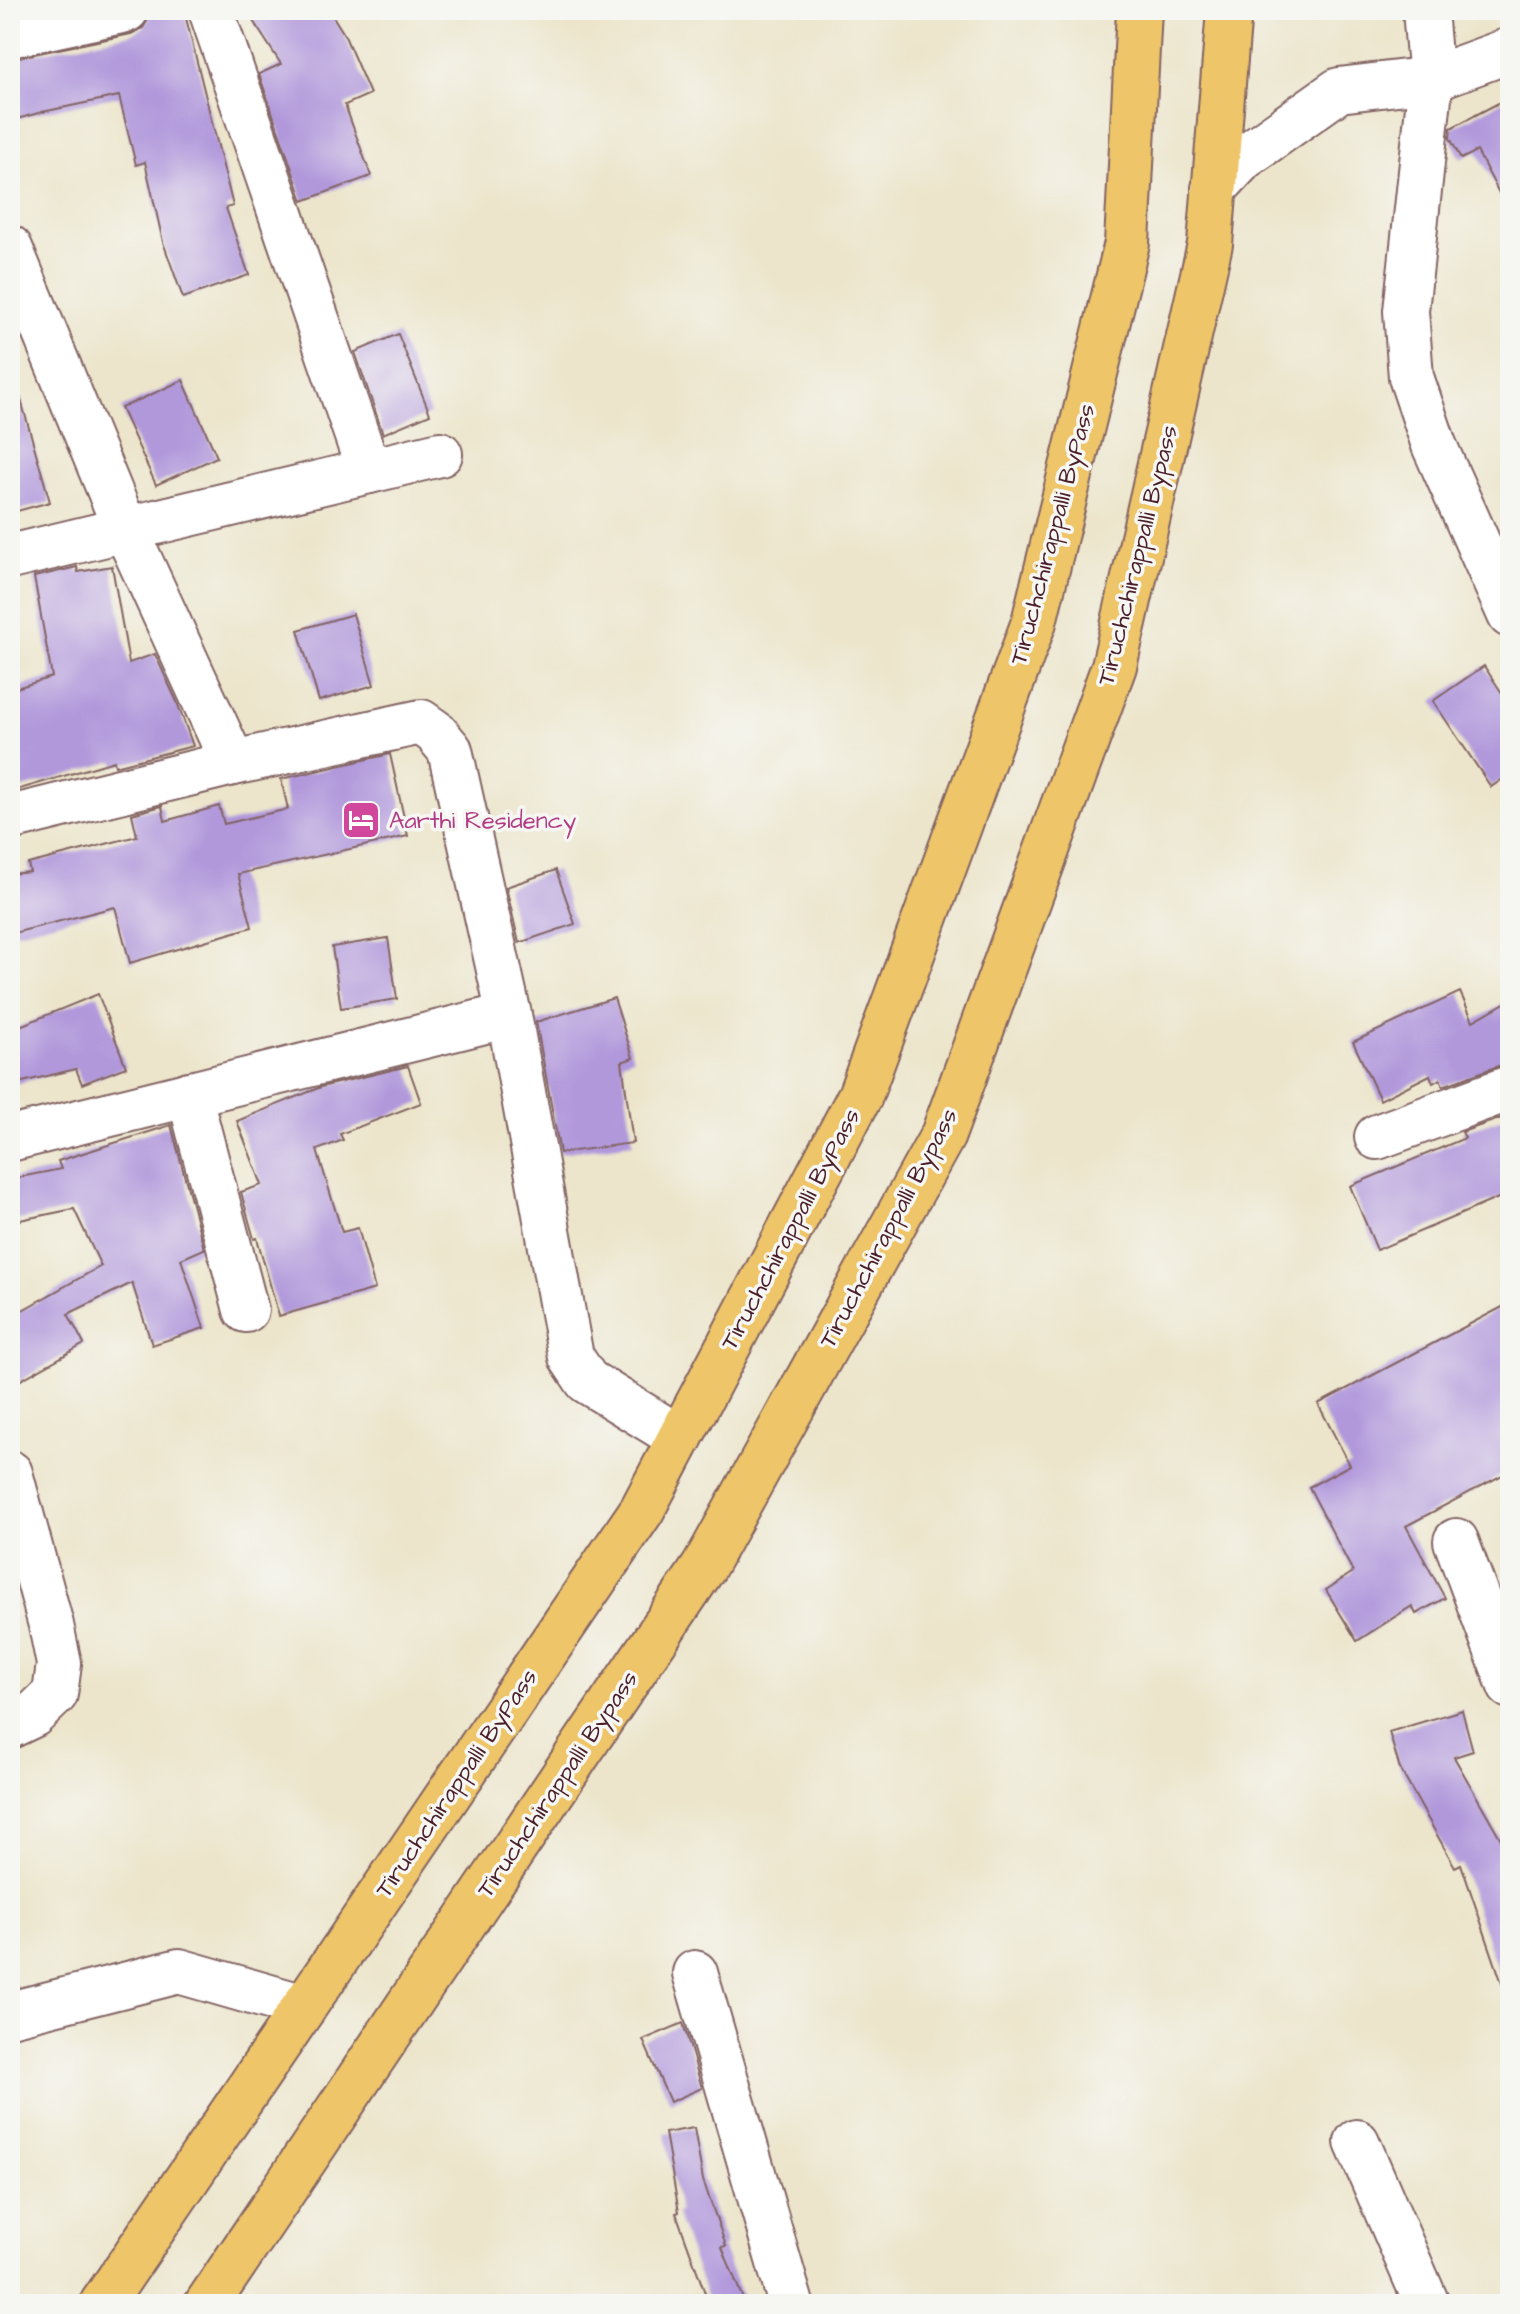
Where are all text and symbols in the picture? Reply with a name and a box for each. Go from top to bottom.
street label: Tiruchchirappalli ByPass [1002,400,1105,669]
street label: Tiruchchirappalli Bypass [1089,422,1188,689]
hotel icon: Aarthi Residency [340,799,382,841]
place label: Aarthi Residency [389,804,576,839]
street label: Tiruchchirappalli ByPass [713,1103,870,1357]
street label: Tiruchchirappalli Bypass [811,1103,967,1355]
street label: Tiruchchirappalli ByPass [368,1663,547,1905]
street label: Tiruchchirappalli Bypass [469,1664,647,1905]

